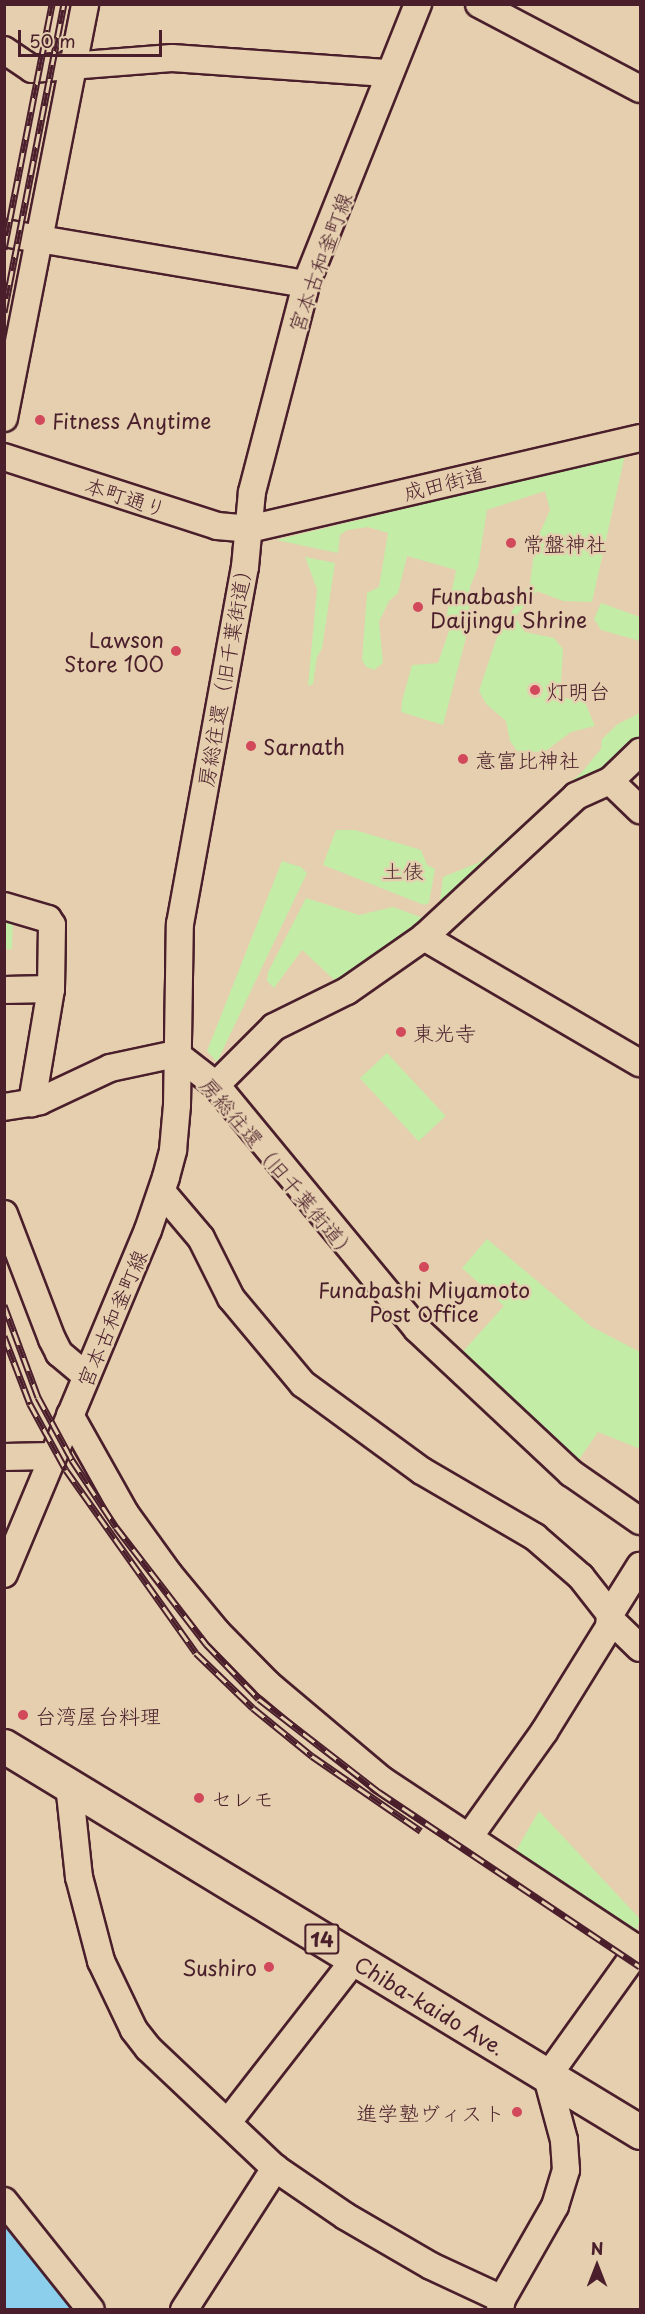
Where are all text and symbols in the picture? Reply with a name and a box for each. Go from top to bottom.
scale bar [21,18,165,56]
text: 50 m [29,27,76,54]
street label: 宮本古和釜町線 [282,189,356,335]
place label: Fitness Anytime [52,407,214,433]
marker: Fitness Anytime [33,413,47,427]
street label: 成田街道 [400,460,488,504]
street label: 本町通り [82,471,170,521]
place label: 常盤神社 [523,530,607,556]
marker: 常盤神社 [504,536,518,550]
street label: 房総往還（旧千葉街道） [192,557,256,789]
place label: Funabashi Daijingu Shrine [430,582,587,632]
marker: Funabashi Daijingu Shrine [411,600,425,614]
place label: Lawson Store 100 [64,626,164,676]
marker: Lawson Store 100 [169,644,183,658]
place label: 灯明台 [547,677,610,703]
marker: 灯明台 [528,683,542,697]
place label: Sarnath [263,733,345,759]
marker: Sarnath [244,739,258,753]
place label: 意富比神社 [475,746,580,772]
marker: 意富比神社 [456,752,470,766]
park label: 土俵 [382,857,424,883]
place label: 東光寺 [413,1019,476,1045]
marker: 東光寺 [394,1025,408,1039]
street label: 房総往還（旧千葉街道） [196,1071,364,1265]
street label: 宮本古和釜町線 [71,1245,151,1391]
marker: Funabashi Miyamoto Post Office [417,1260,431,1274]
place label: Funabashi Miyamoto Post Office [318,1276,530,1326]
place label: 台湾屋台料理 [35,1702,161,1728]
marker: 台湾屋台料理 [16,1708,30,1722]
place label: セレモ [211,1785,274,1811]
marker: セレモ [192,1791,206,1805]
road number: 14 [304,1922,340,1956]
street label: Chiba-kaido Ave. [350,1950,510,2060]
place label: Sushiro [182,1954,257,1980]
marker: Sushiro [262,1960,276,1974]
place label: 進学塾ヴィスト [358,2099,505,2125]
marker: 進学塾ヴィスト [510,2105,524,2119]
north arrow [567,2236,627,2296]
text: N [591,2236,603,2260]

